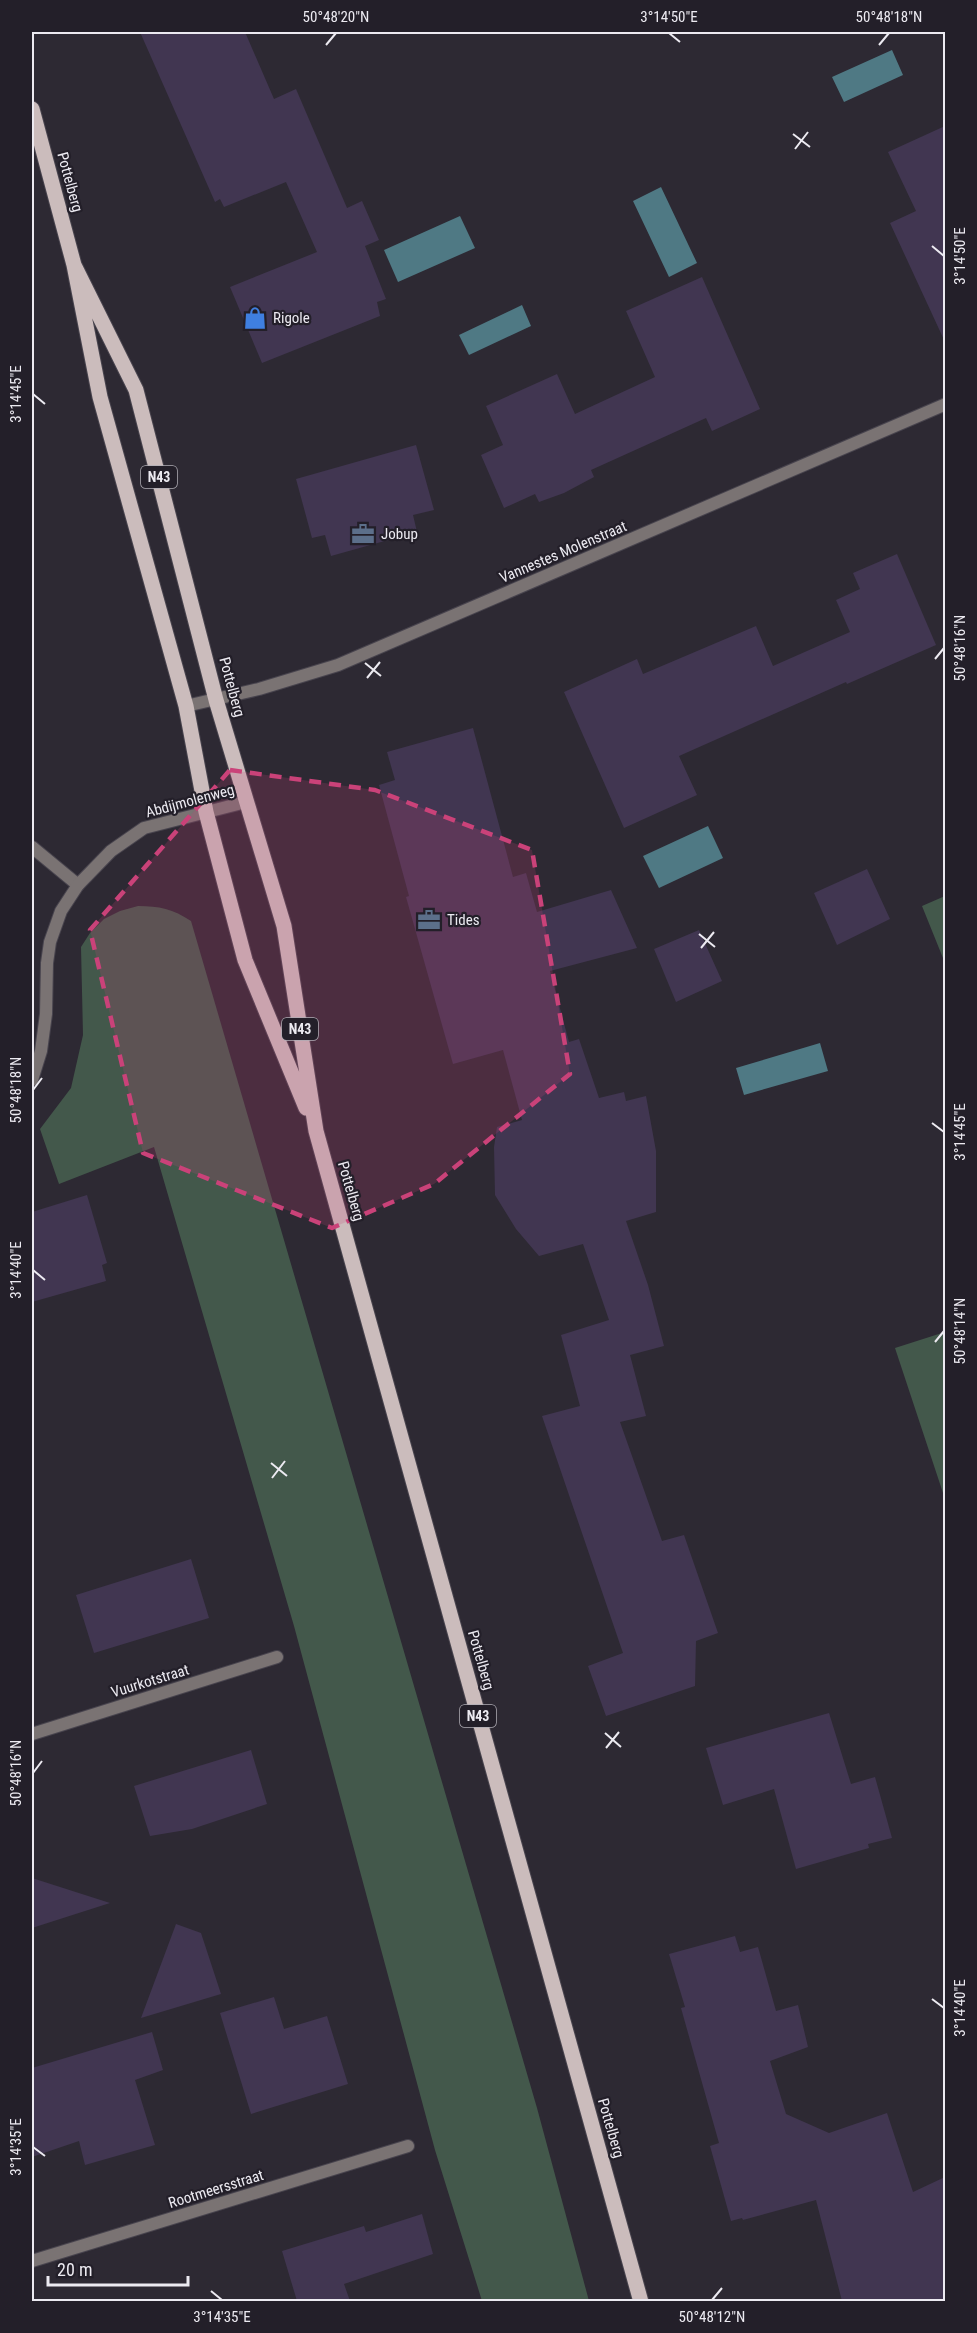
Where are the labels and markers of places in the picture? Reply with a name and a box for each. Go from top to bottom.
shop icon: Rigole [242,305,268,331]
place label: Rigole [273,309,310,327]
office icon: Jobup [350,521,376,547]
place label: Jobup [381,525,418,543]
office icon: Tides [416,907,442,933]
place label: Tides [447,911,480,929]

